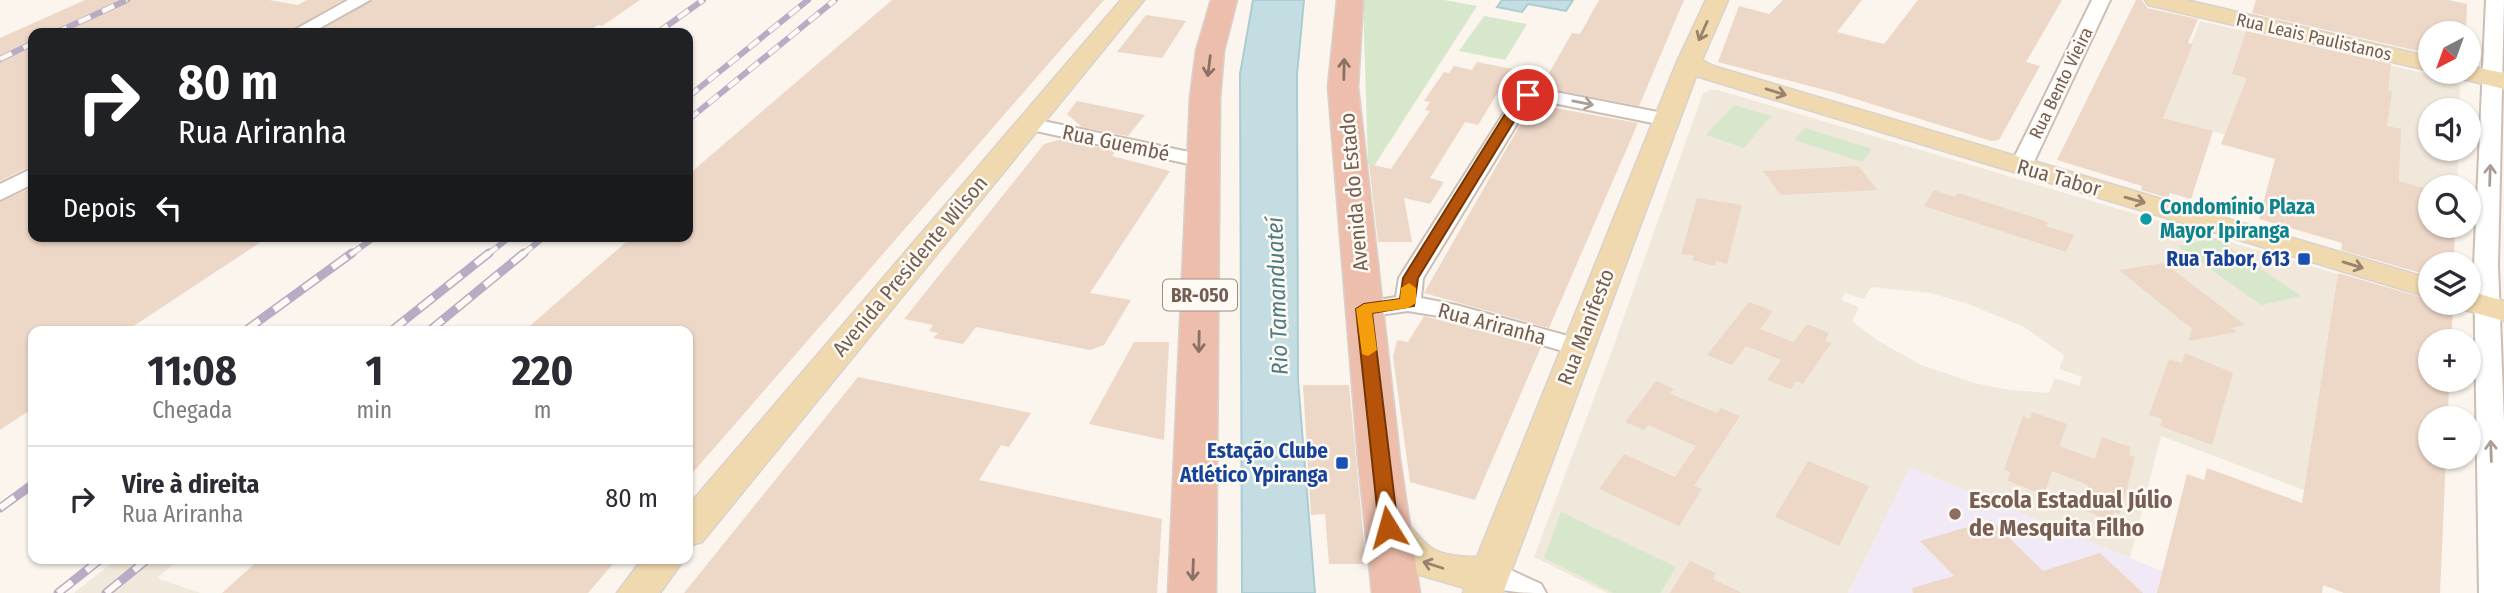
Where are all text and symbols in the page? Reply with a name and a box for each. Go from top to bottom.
street label: Rua Leais Paulistanos [2234,8,2394,66]
one-way arrow [1696,20,1709,41]
north arrow [2418,21,2482,84]
map controls [2418,21,2481,469]
street label: Rua Bento Vieira [2024,23,2098,142]
text: 80 m [178,53,278,112]
one-way arrow [1202,54,1215,77]
icon: right [63,56,154,147]
one-way arrow [1337,58,1351,81]
pin [1498,65,1558,125]
icon: arrive [1509,76,1547,114]
one-way arrow [1765,87,1787,100]
one-way arrow [1571,96,1594,110]
button: sound [2418,98,2481,161]
street label: Avenida do Estado [1334,112,1374,272]
text: Rua Ariranha [178,113,347,151]
street label: Rua Guembé [1060,119,1172,167]
street label: Rua Tabor [2014,154,2105,203]
one-way arrow [2483,164,2496,187]
street label: Avenida Presidente Wilson [827,170,993,362]
button: search [2418,175,2481,238]
icon: left [150,189,188,227]
text: Depois [63,193,136,224]
place label: Condomínio Plaza Mayor Ipiranga [2160,194,2315,244]
one-way arrow [2124,195,2146,208]
marker: Condomínio Plaza Mayor Ipiranga [2138,211,2154,227]
water label: Rio Tamanduateí [1260,215,1294,376]
place label: Rua Tabor, 613 [2166,246,2290,272]
marker: Rua Tabor, 613 [2296,251,2312,267]
button: layers [2418,252,2481,315]
one-way arrow [2342,260,2364,273]
street label: Rua Manifesto [1552,265,1620,389]
road number: BR-050 [1163,280,1237,310]
street label: Rua Ariranha [1435,297,1549,351]
button: + [2418,329,2481,392]
one-way arrow [1192,331,1206,354]
text: 11:08 [148,346,237,396]
text: 1 [365,346,383,396]
text: 220 [512,346,573,396]
text: Chegada [152,396,232,424]
text: min [357,396,392,424]
text: m [534,396,551,424]
button: − [2418,406,2481,469]
place label: Estação Clube Atlético Ypiranga [1179,438,1328,488]
one-way arrow [2485,440,2498,463]
marker: Estação Clube Atlético Ypiranga [1334,455,1350,471]
text: Vire à direita [122,469,260,500]
icon: right [63,480,101,518]
text: 80 m [605,483,658,514]
place label: Escola Estadual Júlio de Mesquita Filho [1969,486,2173,542]
position arrow [1351,490,1425,564]
text: Rua Ariranha [122,500,243,528]
marker: Escola Estadual Júlio de Mesquita Filho [1947,506,1963,522]
one-way arrow [1422,557,1444,570]
one-way arrow [1186,558,1199,581]

